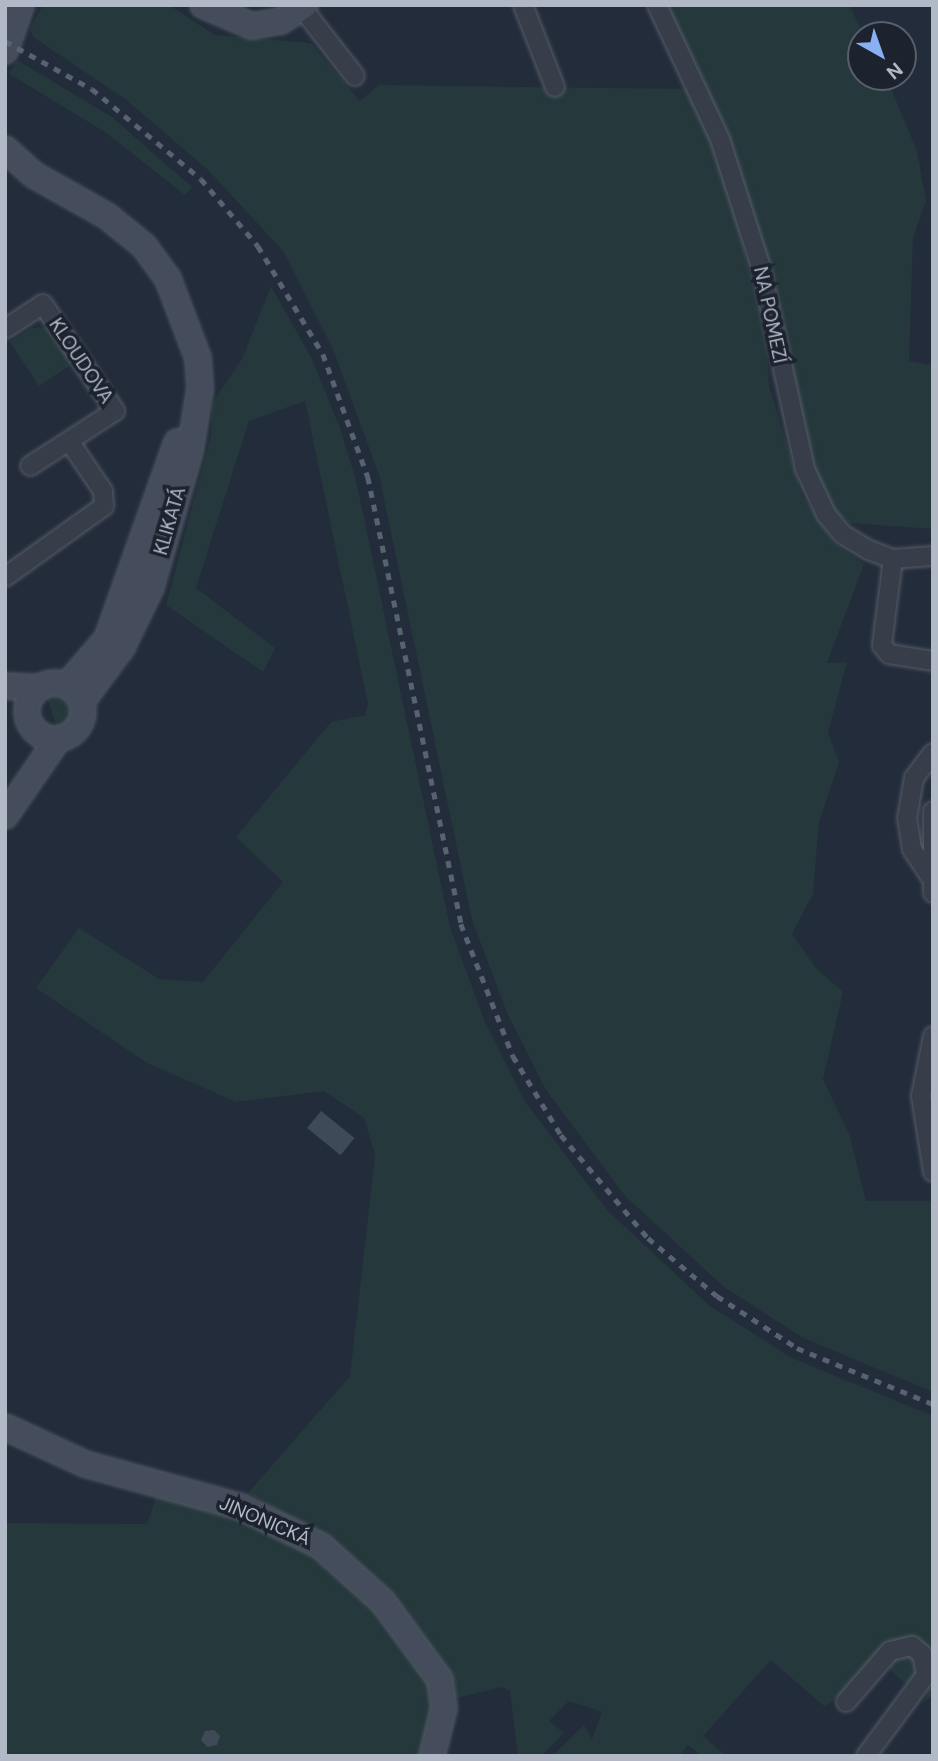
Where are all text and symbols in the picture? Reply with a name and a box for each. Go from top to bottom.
north arrow [847,21,917,91]
text: N [881,57,908,85]
street label: NA POMEZÍ [749,265,791,365]
street label: KLOUDOVA [44,314,118,408]
street label: KLIKATÁ [149,484,191,558]
street label: JINONICKÁ [216,1492,314,1550]

